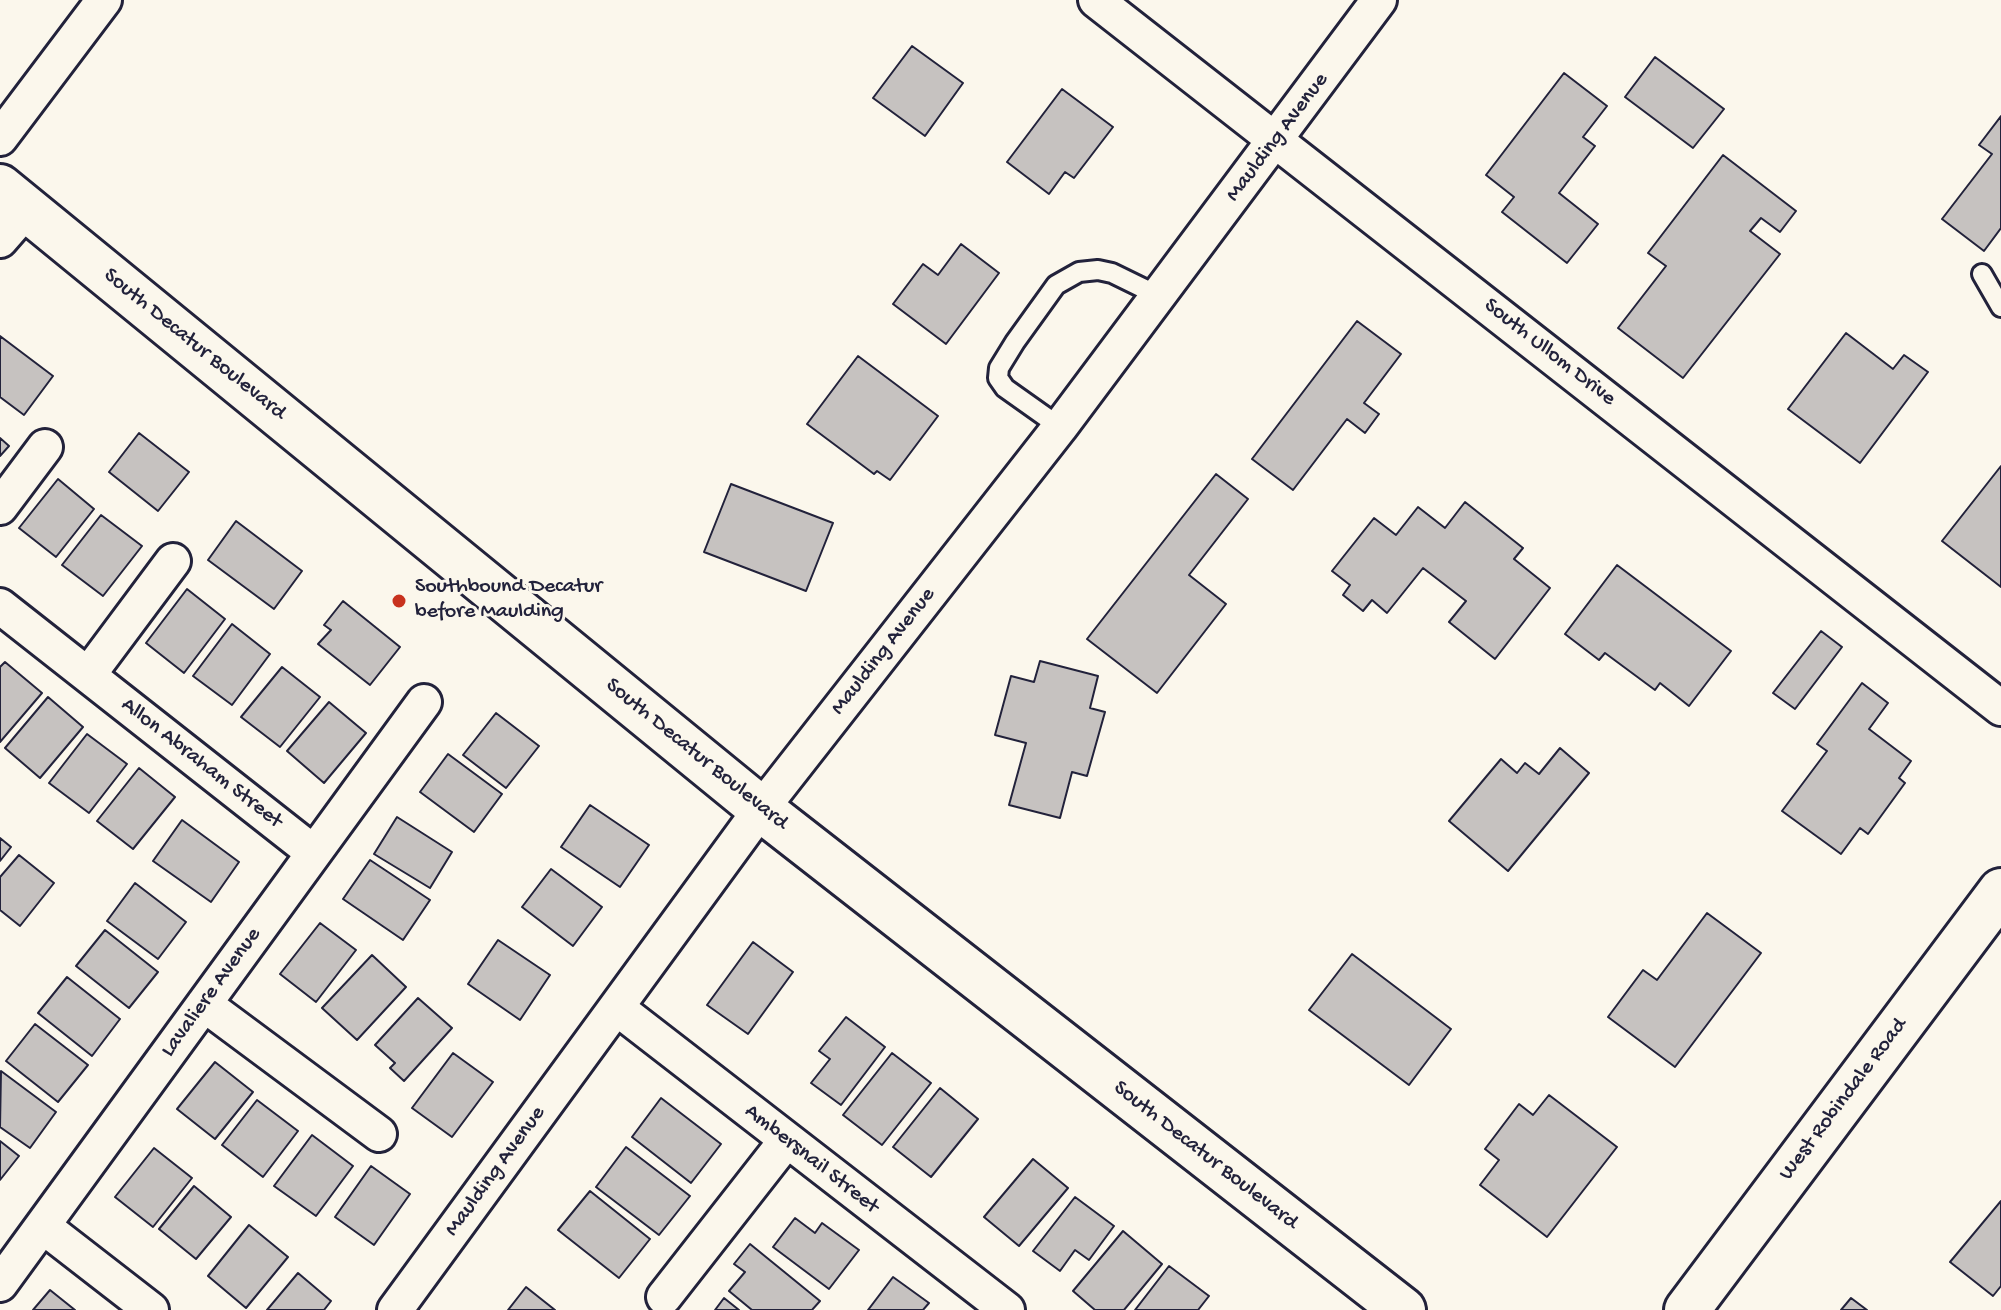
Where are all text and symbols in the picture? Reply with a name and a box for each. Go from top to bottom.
street label: Maulding Avenue [1221,68,1335,208]
street label: South Decatur Boulevard [97,263,291,427]
street label: South Ullom Drive [1478,293,1620,413]
place label: Southbound Decatur before Maulding [415,575,602,626]
street label: Maulding Avenue [826,583,942,721]
marker: Southbound Decatur before Maulding [390,592,408,610]
street label: South Decatur Boulevard [599,673,793,837]
street label: Allon Abraham Street [115,693,287,835]
street label: Lavaliere Avenue [156,923,268,1063]
street label: West Robindale Road [1774,1014,1914,1186]
street label: South Decatur Boulevard [1107,1076,1303,1236]
street label: Ambersnail Street [738,1099,884,1221]
street label: Maulding Avenue [440,1102,552,1242]

